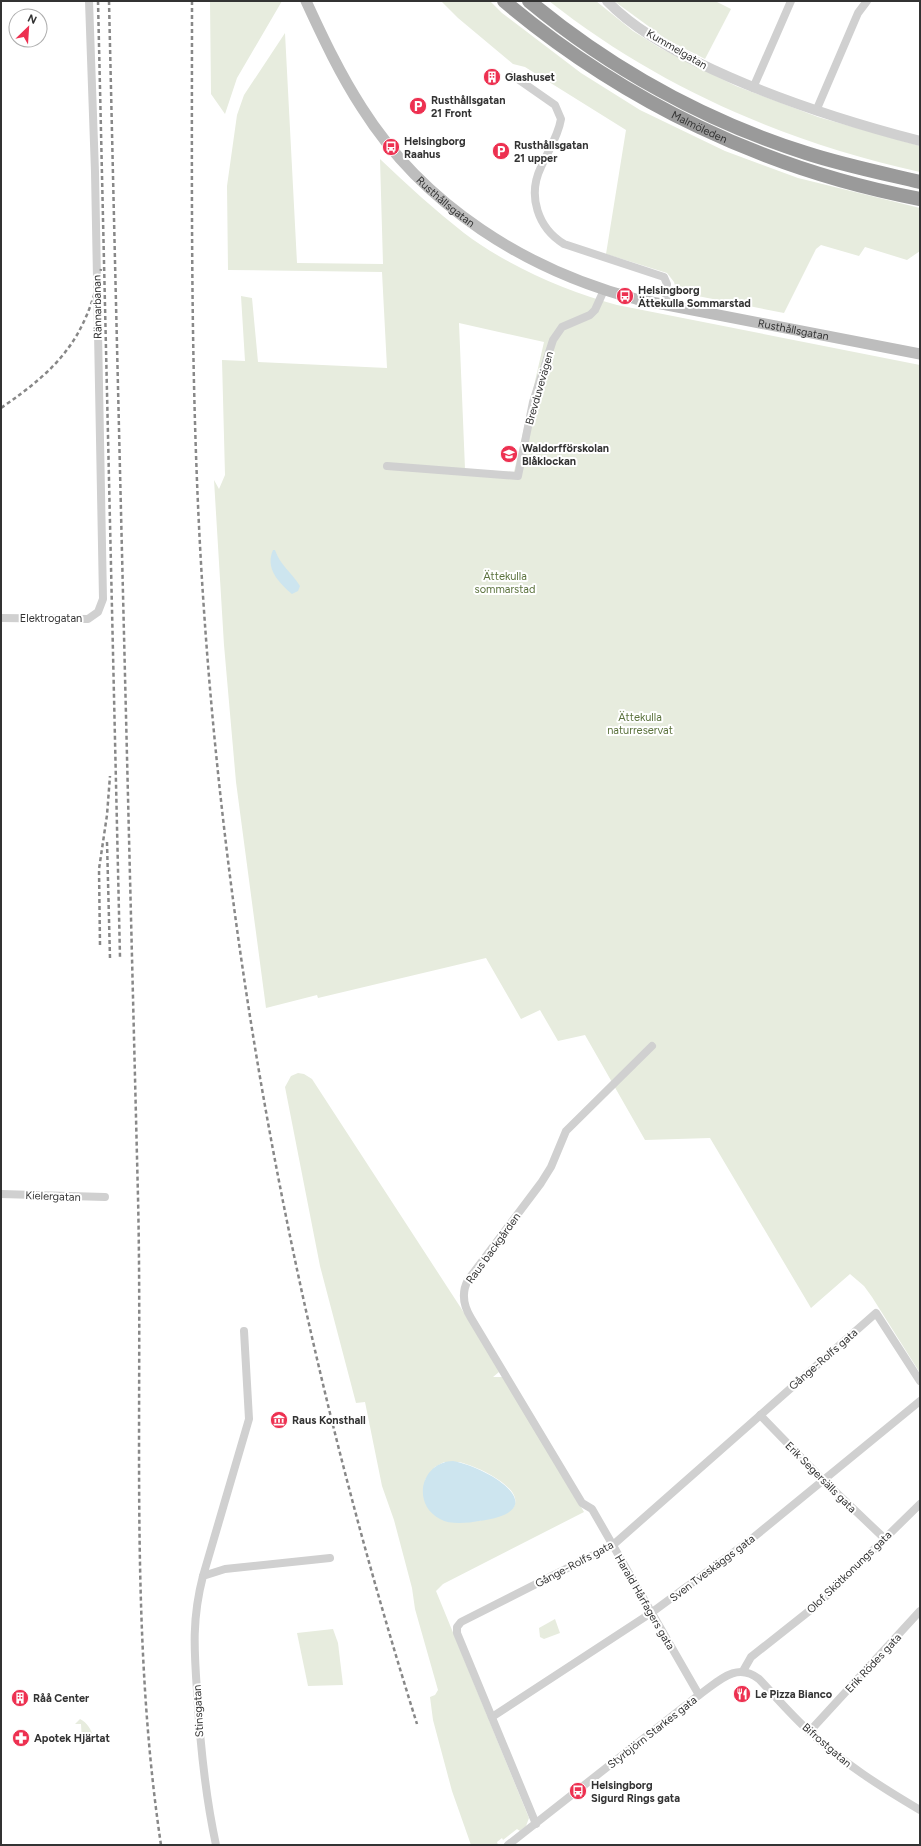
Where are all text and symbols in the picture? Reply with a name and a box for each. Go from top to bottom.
north arrow [8,8,48,48]
text: N [25,12,39,27]
street label: Kummelgatan [644,27,709,72]
building icon: Glashuset [482,67,502,87]
place label: Glashuset [505,71,556,84]
place label: Rusthållsgatan 21 Front [431,94,505,120]
parking icon: Rusthållsgatan 21 Front [408,96,428,116]
street label: Malmöleden [669,108,729,146]
place label: Helsingborg Raahus [404,135,466,161]
bus stop icon: Helsingborg Raahus [381,137,401,157]
place label: Rusthållsgatan 21 upper [514,139,588,165]
parking icon: Rusthållsgatan 21 upper [491,141,511,161]
street label: Rusthållsgatan [414,174,477,230]
street label: Rännarbanan [90,275,105,339]
place label: Helsingborg Ättekulla Sommarstad [638,284,751,310]
bus stop icon: Helsingborg Ättekulla Sommarstad [615,286,635,306]
street label: Rusthållsgatan [757,317,830,343]
street label: Brevduvevägen [523,350,556,426]
place label: Waldorfförskolan Blåklockan [522,442,609,468]
school or university icon: Waldorfförskolan Blåklockan [499,444,519,464]
park label: Ättekulla sommarstad [475,570,535,596]
street label: Elektrogatan [20,612,82,625]
park label: Ättekulla naturreservat [607,711,673,737]
street label: Kielergatan [25,1189,81,1204]
street label: Raus backgården [463,1210,523,1286]
street label: Gånge-Rolfs gata [786,1326,860,1393]
museum icon: Raus Konsthall [269,1410,289,1430]
place label: Raus Konsthall [292,1414,366,1427]
street label: Erik Segersälls gata [782,1439,859,1516]
street label: Olof Skötkonungs gata [804,1529,894,1616]
street label: Sven Tveskäggs gata [667,1532,757,1605]
street label: Gånge-Rolfs gata [533,1538,615,1590]
street label: Harald Hårfagers gata [612,1552,677,1652]
street label: Erik Rödes gata [843,1631,904,1696]
street label: Stinsgatan [191,1684,206,1738]
restaurant icon: Le Pizza Bianco [732,1684,752,1704]
building icon: Råå Center [10,1688,30,1708]
place label: Le Pizza Bianco [755,1688,833,1701]
place label: Råå Center [33,1692,90,1705]
street label: Styrbjörn Starkes gata [605,1693,700,1771]
street label: Bifrostgatan [800,1721,854,1770]
pharmacy icon: Apotek Hjärtat [11,1728,31,1748]
place label: Apotek Hjärtat [34,1732,110,1745]
place label: Helsingborg Sigurd Rings gata [591,1779,680,1805]
bus stop icon: Helsingborg Sigurd Rings gata [568,1781,588,1801]

